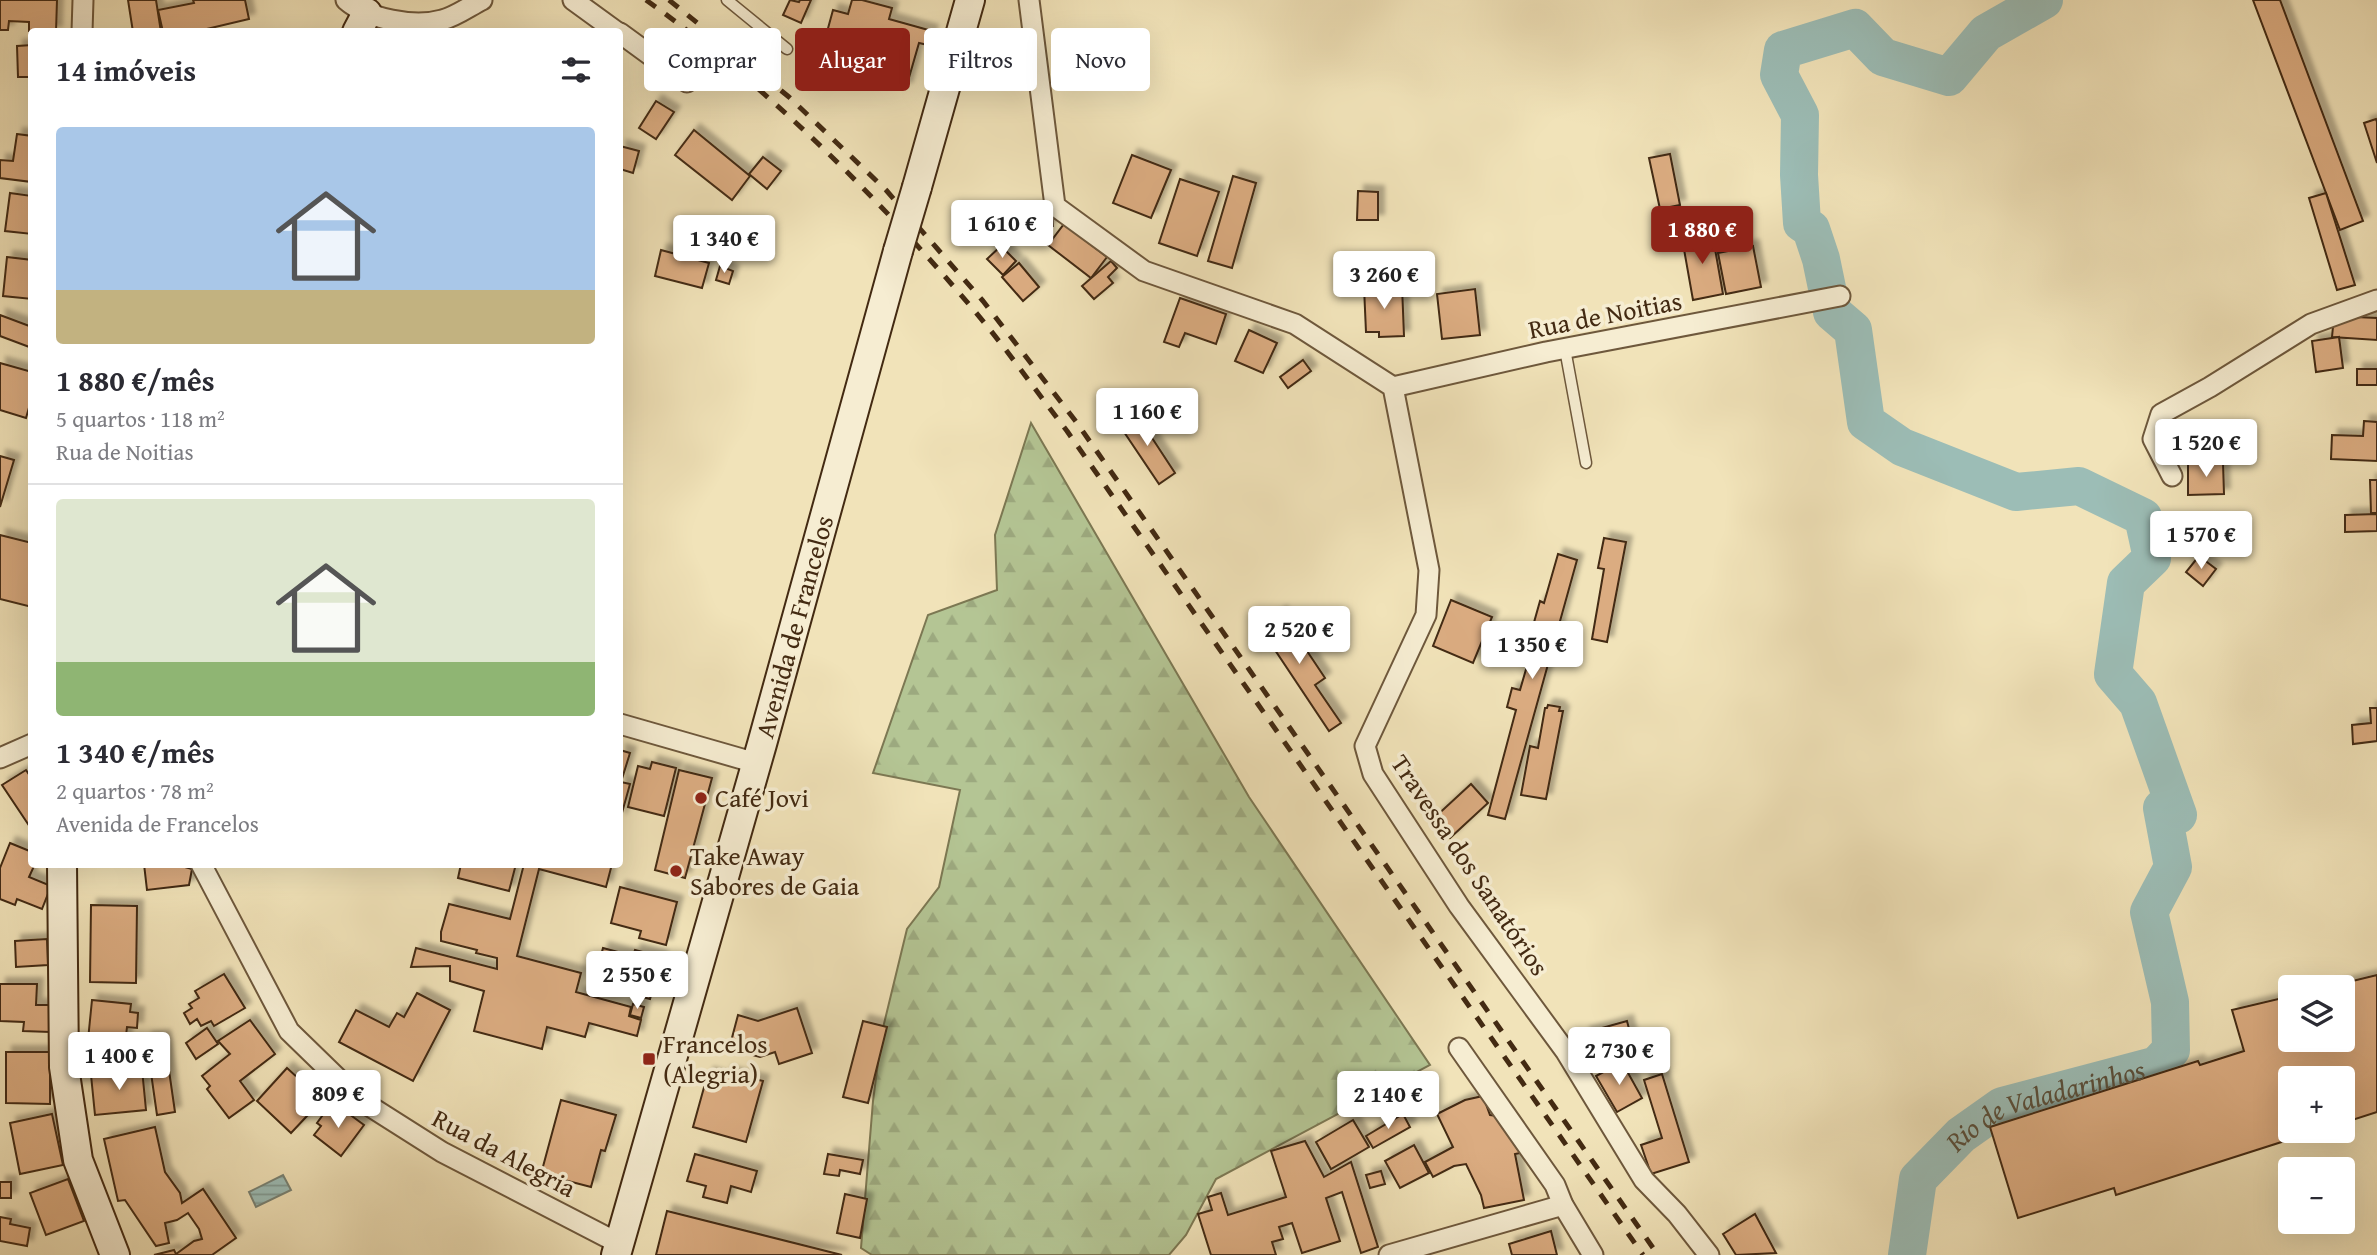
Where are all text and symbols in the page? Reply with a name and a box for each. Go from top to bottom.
chip: Comprar [644,28,781,91]
chip: Alugar [795,28,910,91]
chip: Filtros [924,28,1037,91]
chip: Novo [1051,28,1150,91]
text: 14 imóveis [56,48,196,92]
icon: filters [557,51,595,89]
icon: home [263,173,389,299]
pin: 1 610 € [937,201,1067,260]
text: 1 610 € [967,206,1037,239]
pin: 1 880 € [1637,206,1767,266]
text: 1 880 € [1667,212,1737,245]
pin: 1 340 € [659,216,789,275]
text: 1 340 € [689,221,759,254]
pin: 3 260 € [1319,252,1449,311]
text: 3 260 € [1349,257,1419,290]
street label: Rua de Noitias [1525,281,1685,348]
text: 1 880 €/mês [56,358,215,402]
pin: 1 160 € [1082,388,1212,448]
text: 1 160 € [1112,394,1182,427]
text: 5 quartos · 118 m² [56,402,225,435]
pin: 1 520 € [2141,420,2271,479]
text: 1 520 € [2171,425,2241,458]
text: Rua de Noitias [56,435,194,468]
street label: Avenida de Francelos [745,511,843,742]
pin: 1 570 € [2136,512,2266,571]
text: 1 570 € [2166,517,2236,550]
icon: home [263,545,389,671]
pin: 2 520 € [1234,606,1364,666]
text: 2 520 € [1264,612,1334,645]
pin: 1 350 € [1467,622,1597,681]
text: 1 350 € [1497,627,1567,660]
text: 1 340 €/mês [56,730,215,774]
street label: Travessa dos Sanatórios [1382,746,1559,983]
text: 2 quartos · 78 m² [56,774,214,807]
place label: Café Jovi [715,778,809,817]
marker: Café Jovi [693,790,709,806]
text: Avenida de Francelos [56,807,259,840]
place label: Take Away Sabores de Gaia [690,836,860,905]
marker: Take Away Sabores de Gaia [668,863,684,879]
pin: 2 550 € [572,951,702,1011]
text: 2 550 € [602,957,672,990]
map controls [2278,975,2355,1234]
button: layers [2278,975,2355,1052]
place label: Francelos (Alegria) [663,1024,768,1093]
pin: 2 730 € [1554,1028,1684,1087]
pin: 1 400 € [54,1032,184,1092]
text: 2 730 € [1584,1033,1654,1066]
text: 1 400 € [84,1038,154,1071]
water label: Rio de Valadarinhos [1934,1048,2149,1161]
marker: Francelos (Alegria) [641,1051,657,1067]
button: + [2278,1066,2355,1143]
pin: 809 € [289,1070,387,1130]
pin: 2 140 € [1323,1072,1453,1131]
text: 809 € [312,1076,364,1109]
text: 2 140 € [1353,1077,1423,1110]
street label: Rua da Alegria [426,1098,584,1207]
button: − [2278,1157,2355,1234]

